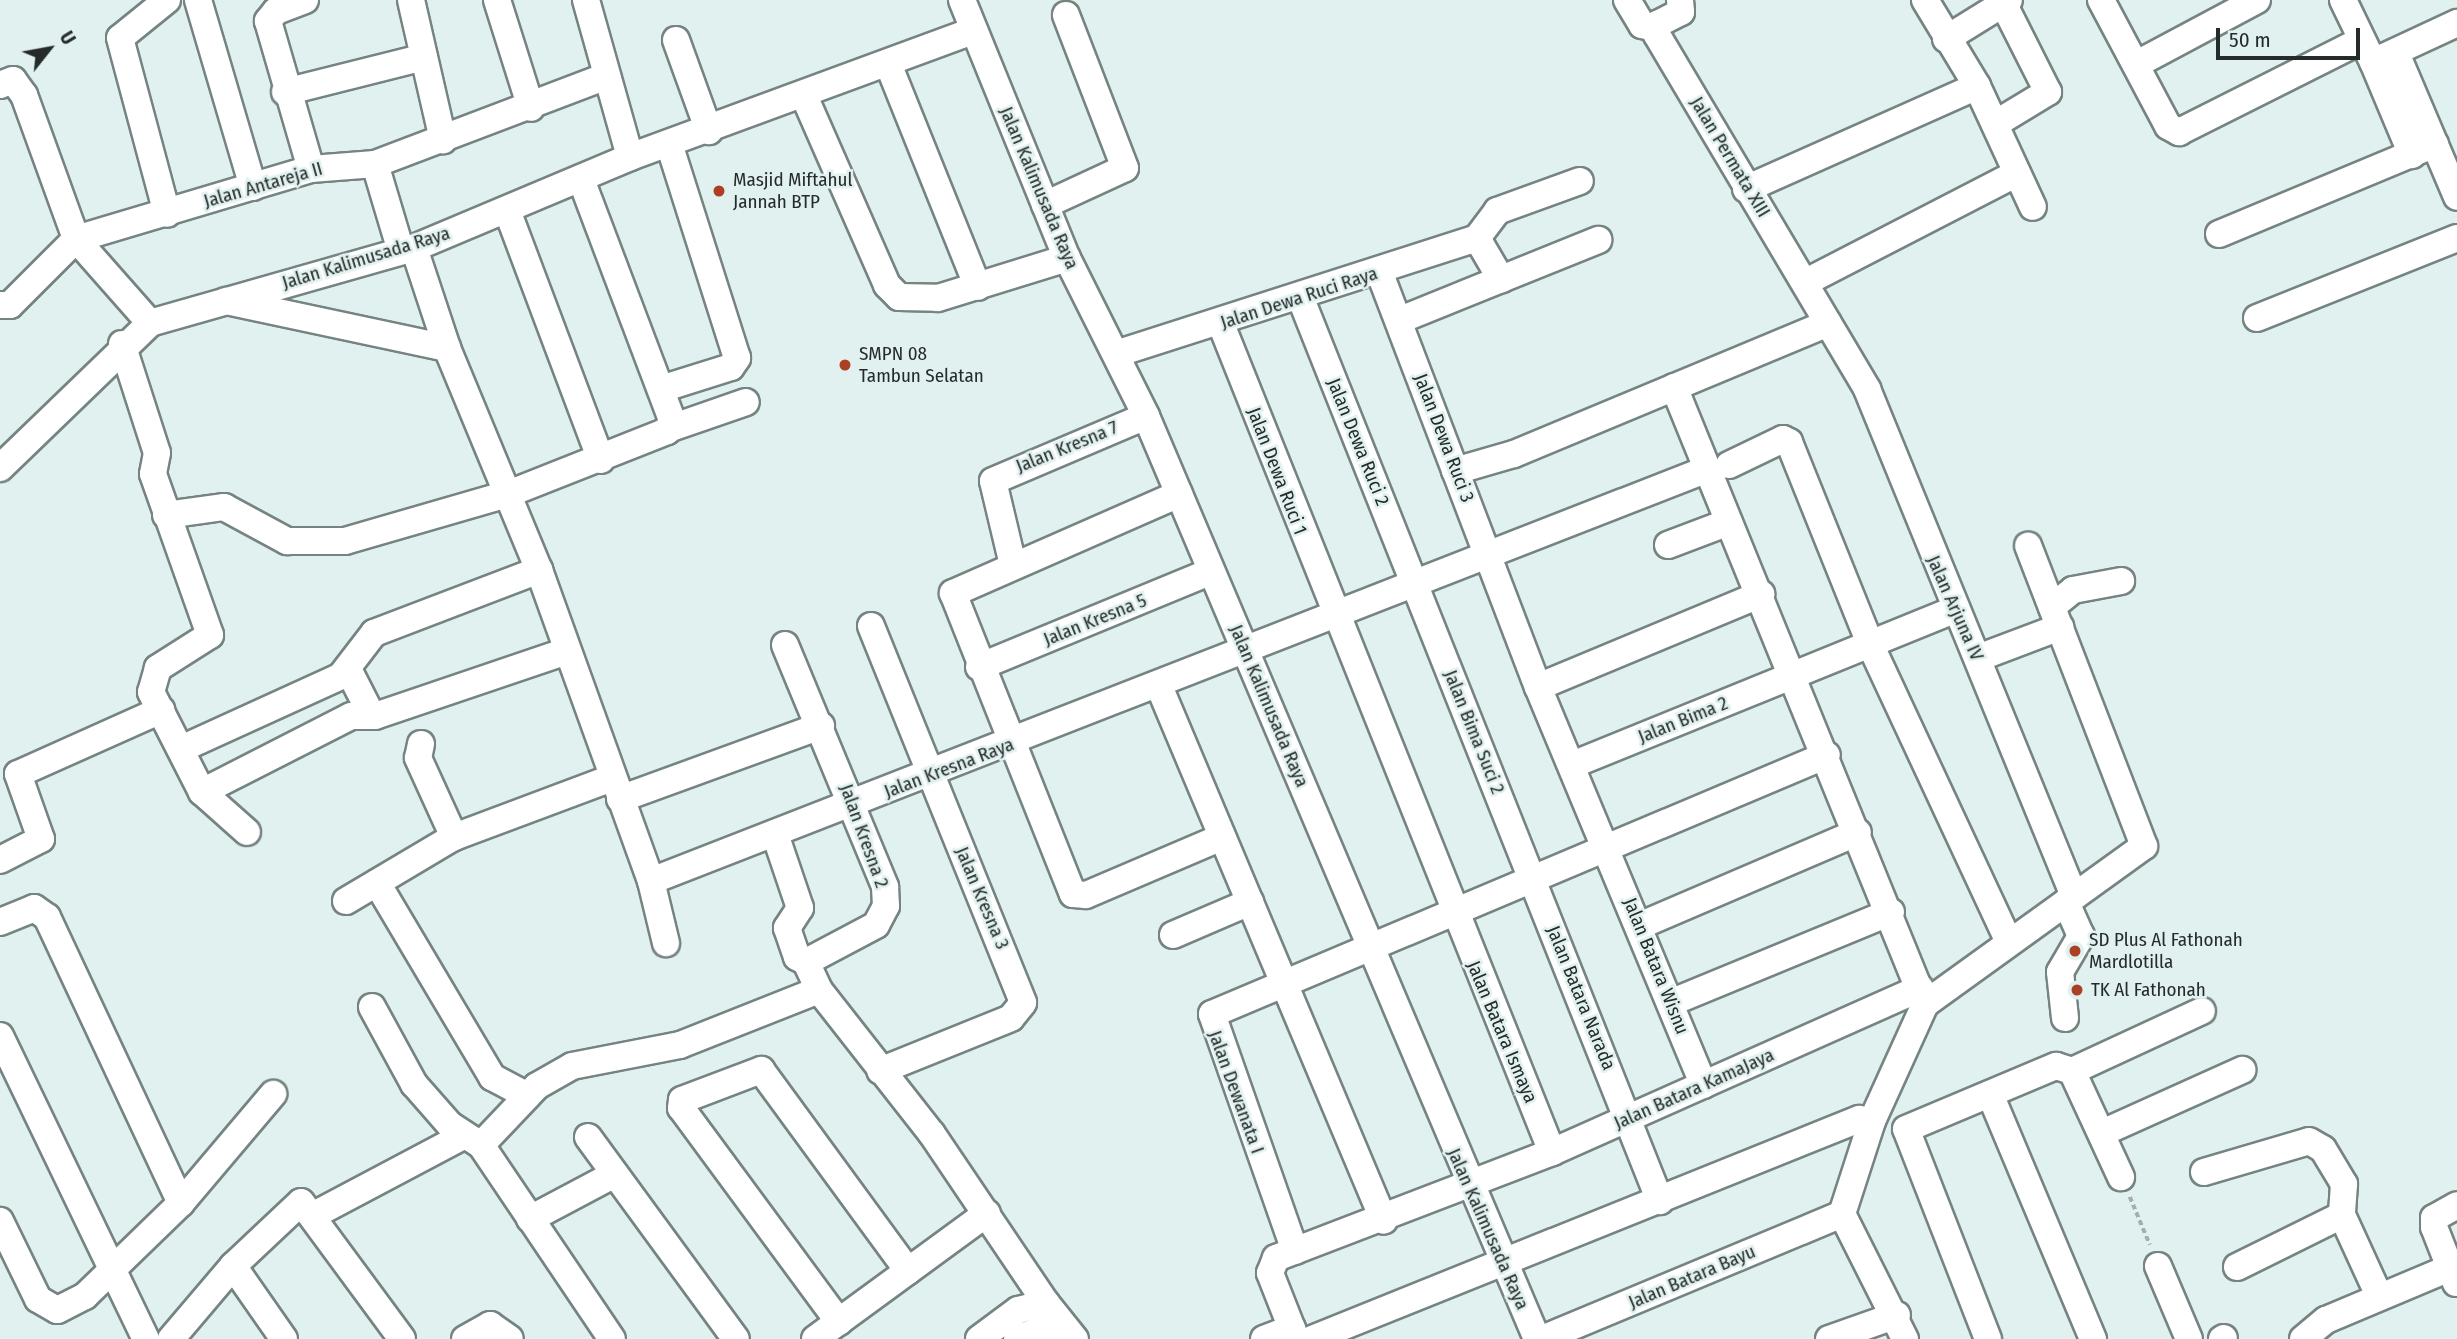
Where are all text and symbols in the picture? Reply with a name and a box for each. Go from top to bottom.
north arrow [14,14,84,84]
scale bar [2219,14,2362,58]
text: U [55,27,80,49]
text: 50 m [2229,27,2271,53]
street label: Jalan Permata XIII [1685,93,1775,221]
street label: Jalan Kalimusada Raya [994,103,1084,273]
street label: Jalan Antareja II [201,157,325,213]
place label: Masjid Miftahul Jannah BTP [733,169,852,213]
marker: Masjid Miftahul Jannah BTP [711,183,727,199]
street label: Jalan Kalimusada Raya [279,222,453,294]
street label: Jalan Dewa Ruci Raya [1218,262,1380,334]
place label: SMPN 08 Tambun Selatan [859,343,984,387]
marker: SMPN 08 Tambun Selatan [837,357,853,373]
street label: Jalan Dewa Ruci 3 [1409,371,1479,505]
street label: Jalan Dewa Ruci 2 [1322,375,1394,509]
street label: Jalan Dewa Ruci 1 [1242,404,1312,538]
street label: Jalan Kresna 7 [1013,416,1121,478]
street label: Jalan Arjuna IV [1922,552,1988,664]
street label: Jalan Kresna 5 [1040,589,1150,651]
street label: Jalan Kalimusada Raya [1224,621,1314,791]
street label: Jalan Bima Suci 2 [1439,667,1509,797]
street label: Jalan Bima 2 [1635,692,1731,748]
street label: Jalan Kresna Raya [881,733,1017,803]
street label: Jalan Kresna 2 [835,781,893,891]
street label: Jalan Kresna 3 [950,843,1014,953]
street label: Jalan Batara Wisnu [1618,895,1694,1037]
street label: Jalan Batara Narada [1542,923,1620,1073]
place label: SD Plus Al Fathonah Mardlotilla [2089,929,2243,973]
marker: SD Plus Al Fathonah Mardlotilla [2067,943,2083,959]
street label: Jalan Batara Ismaya [1462,958,1542,1106]
place label: TK Al Fathonah [2091,979,2206,1001]
marker: TK Al Fathonah [2069,982,2085,998]
street label: Jalan Dewanata I [1203,1027,1269,1157]
street label: Jalan Batara KamaJaya [1610,1043,1778,1135]
street label: Jalan Kalimusada Raya [1442,1145,1534,1313]
street label: Jalan Batara Bayu [1625,1240,1759,1314]

